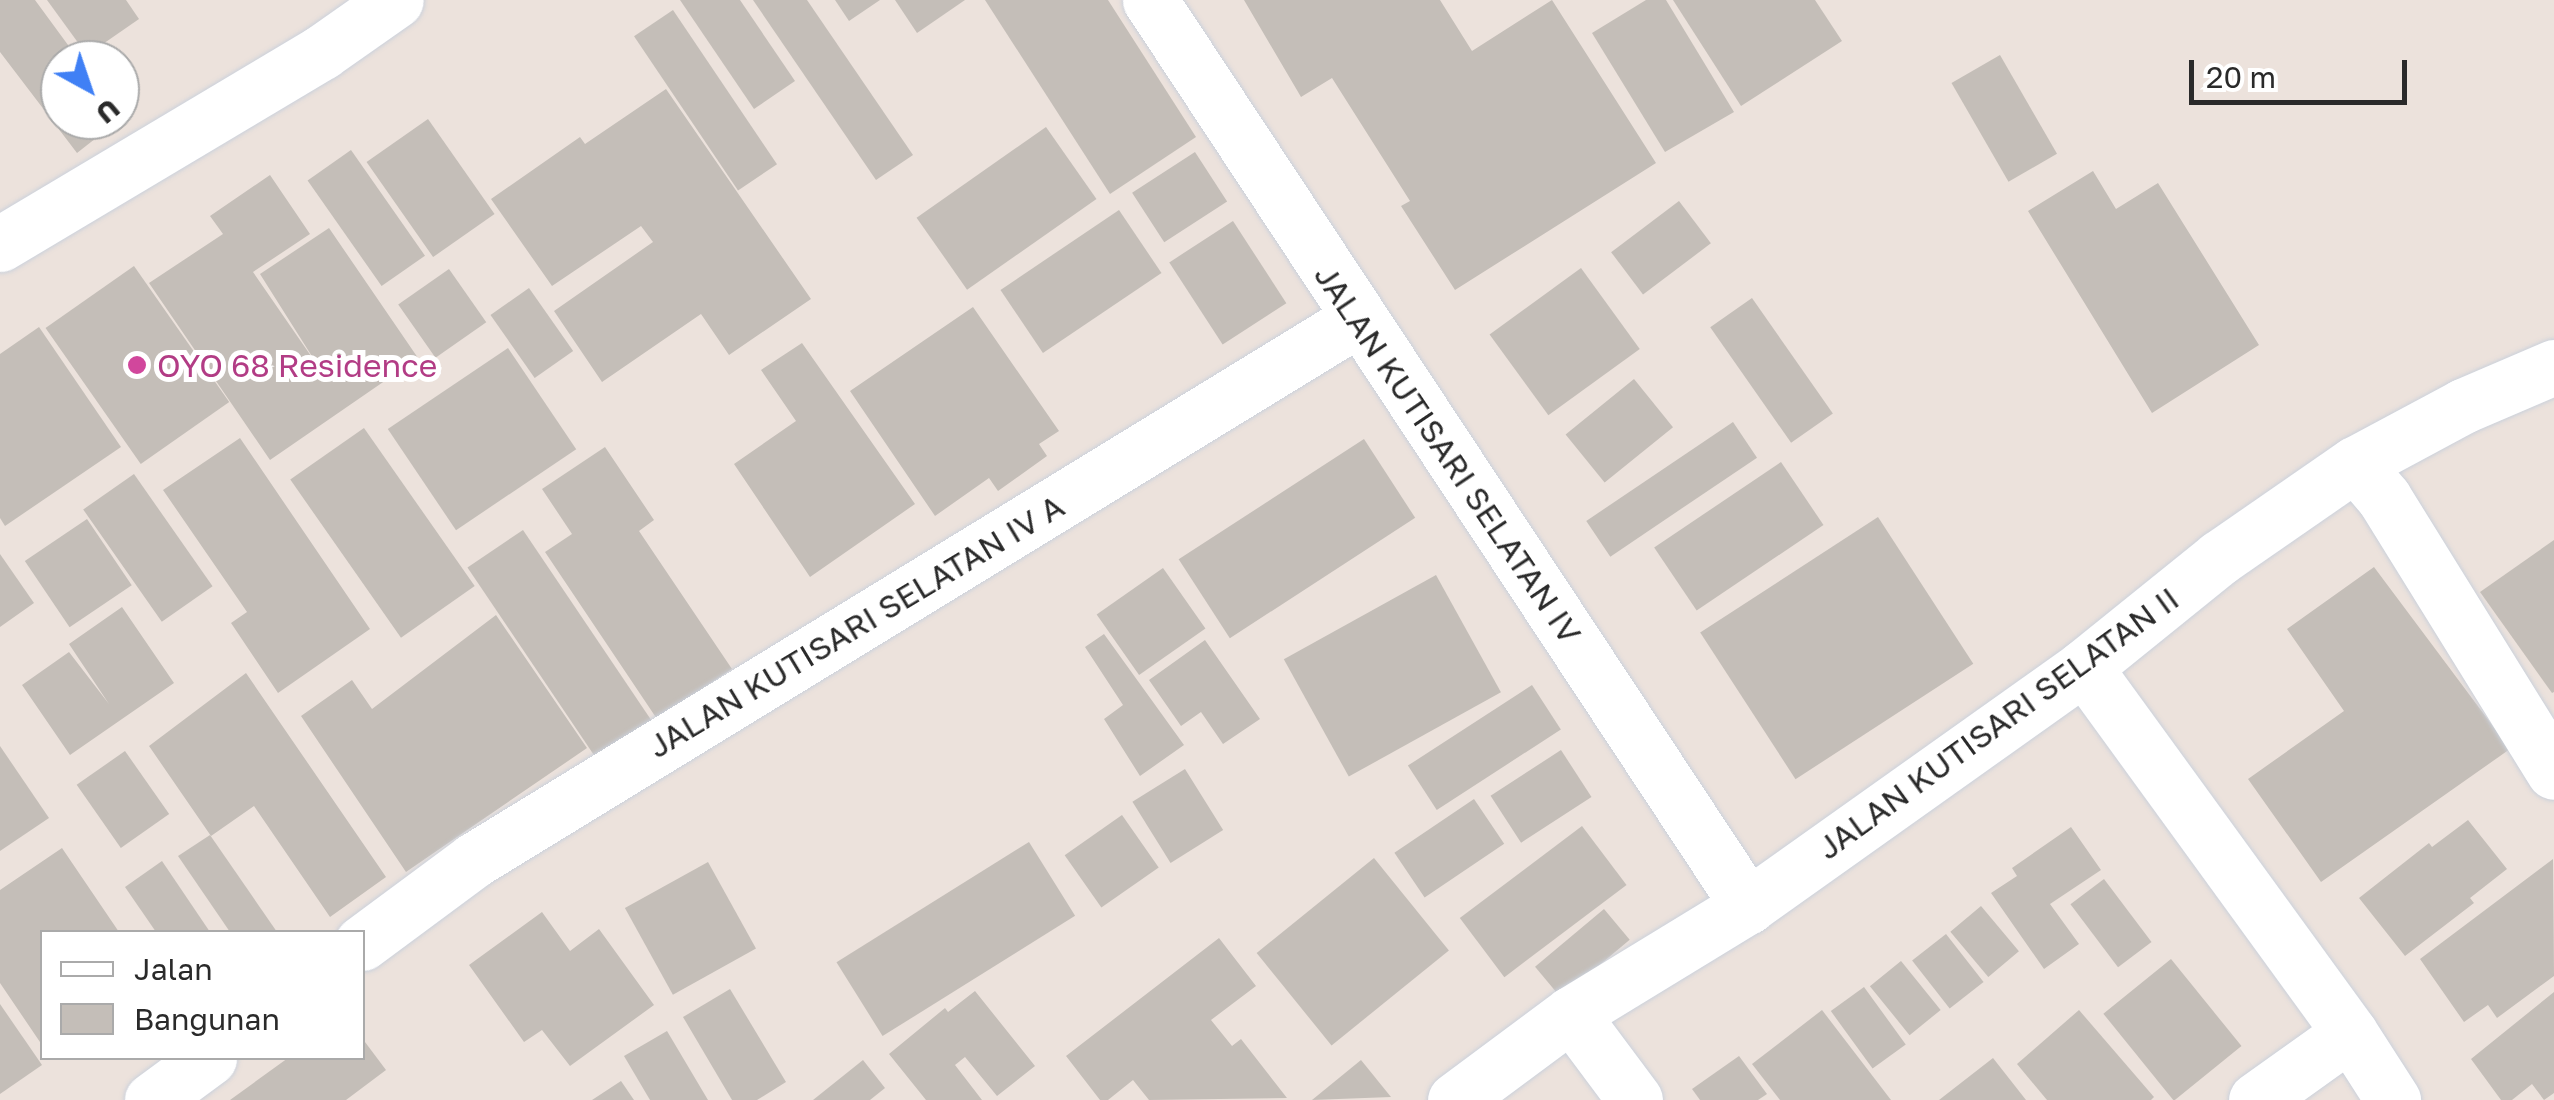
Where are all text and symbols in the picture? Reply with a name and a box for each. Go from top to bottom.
north arrow [40,40,140,140]
scale bar [2194,40,2412,102]
text: 20 m [2206,59,2276,95]
text: U [90,93,127,131]
street label: JALAN KUTISARI SELATAN IV [1307,257,1589,651]
place label: OYO 68 Residence [157,346,437,384]
marker: OYO 68 Residence [126,354,148,376]
street label: JALAN KUTISARI SELATAN IV A [641,486,1071,766]
street label: JALAN KUTISARI SELATAN II [1810,579,2186,867]
legend [40,930,365,1060]
text: Jalan [134,951,213,987]
text: Bangunan [134,1001,280,1037]

